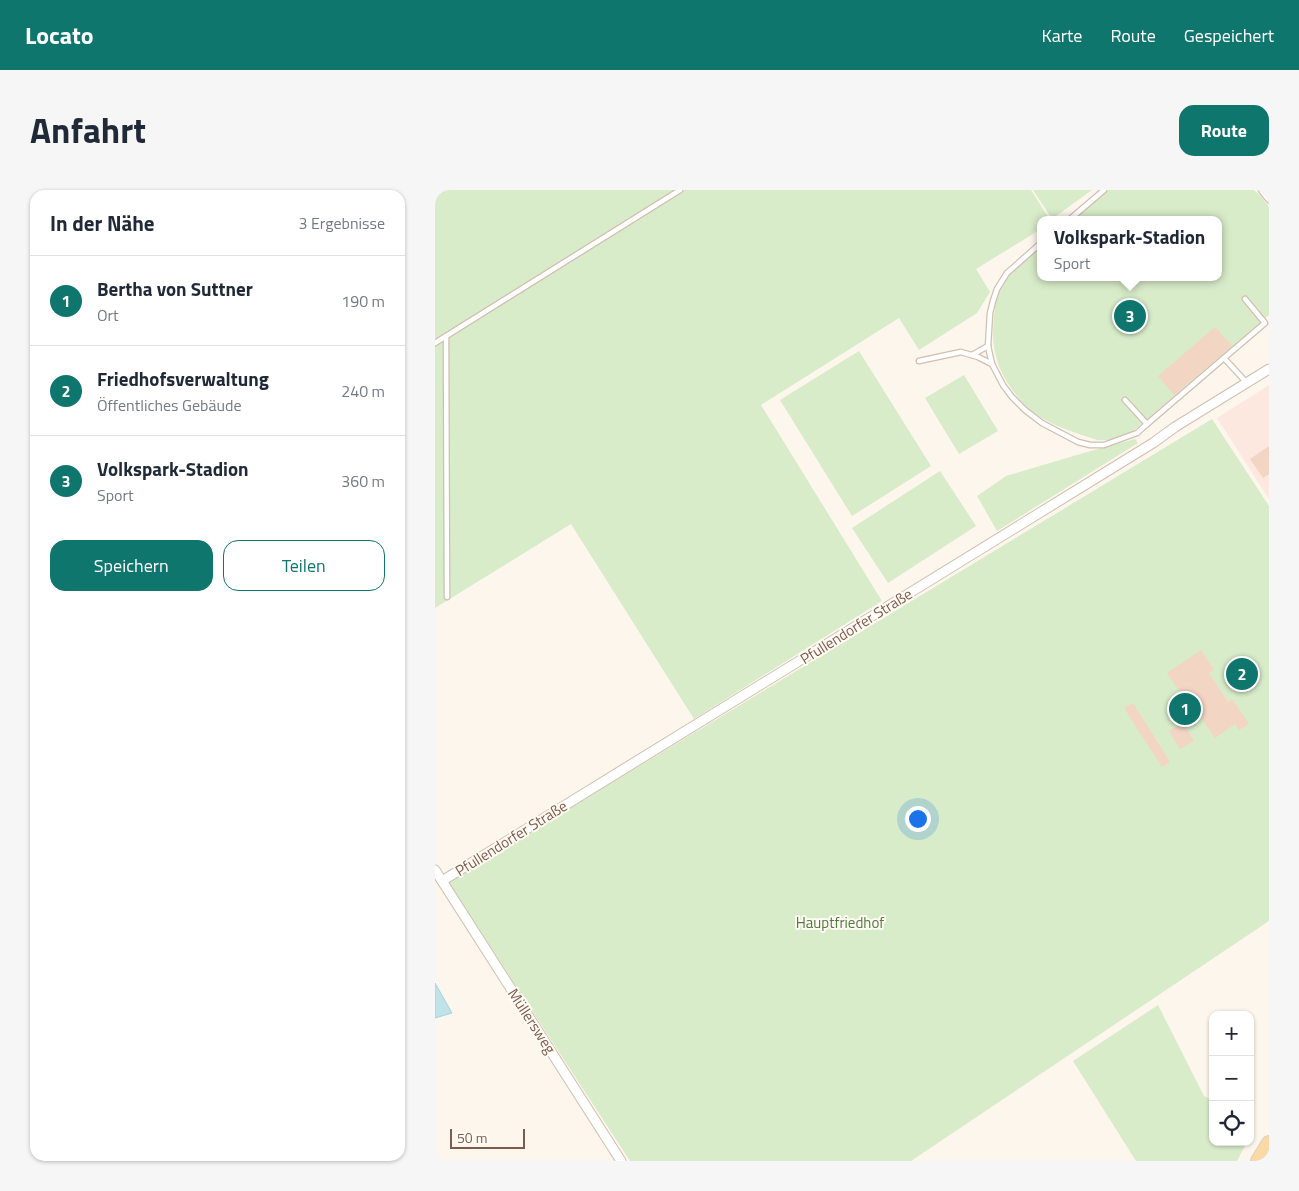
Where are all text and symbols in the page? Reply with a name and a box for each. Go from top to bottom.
text: Locato [25,17,94,53]
text: Karte [1041,22,1082,49]
text: Route [1110,22,1156,49]
text: Gespeichert [1184,22,1274,49]
text: Anfahrt [30,103,146,157]
button: Route [1179,105,1269,156]
text: In der Nähe [50,207,155,239]
text: 3 Ergebnisse [298,211,385,235]
popup [1037,216,1222,281]
text: Volkspark-Stadion [1054,222,1205,251]
text: Sport [1054,251,1090,275]
text: Bertha von Suttner [97,274,253,303]
text: 1 [62,289,70,313]
text: 190 m [341,289,385,313]
pin: 3 [1114,297,1146,335]
text: Ort [97,303,119,327]
text: Friedhofsverwaltung [97,364,269,393]
text: 2 [62,379,70,403]
text: 240 m [341,379,385,403]
text: Öffentliches Gebäude [97,393,241,417]
text: Volkspark-Stadion [97,454,249,483]
text: 3 [62,469,70,493]
text: 360 m [341,469,385,493]
text: Sport [97,483,134,507]
button: Speichern [50,540,213,591]
button: Teilen [223,540,385,591]
street label: Pfullendorfer Straße [795,582,917,670]
pin: 2 [1226,655,1258,693]
pin: 1 [1169,690,1201,728]
street label: Pfullendorfer Straße [450,794,572,882]
your location [905,806,931,832]
park label: Hauptfriedhof [796,911,884,934]
street label: Müllersweg [502,984,562,1058]
map controls [1209,1011,1254,1146]
button: + [1209,1011,1254,1056]
button: − [1209,1056,1254,1101]
button: locate [1209,1101,1254,1146]
scale bar [450,1126,525,1149]
text: 50 m [457,1127,487,1148]

